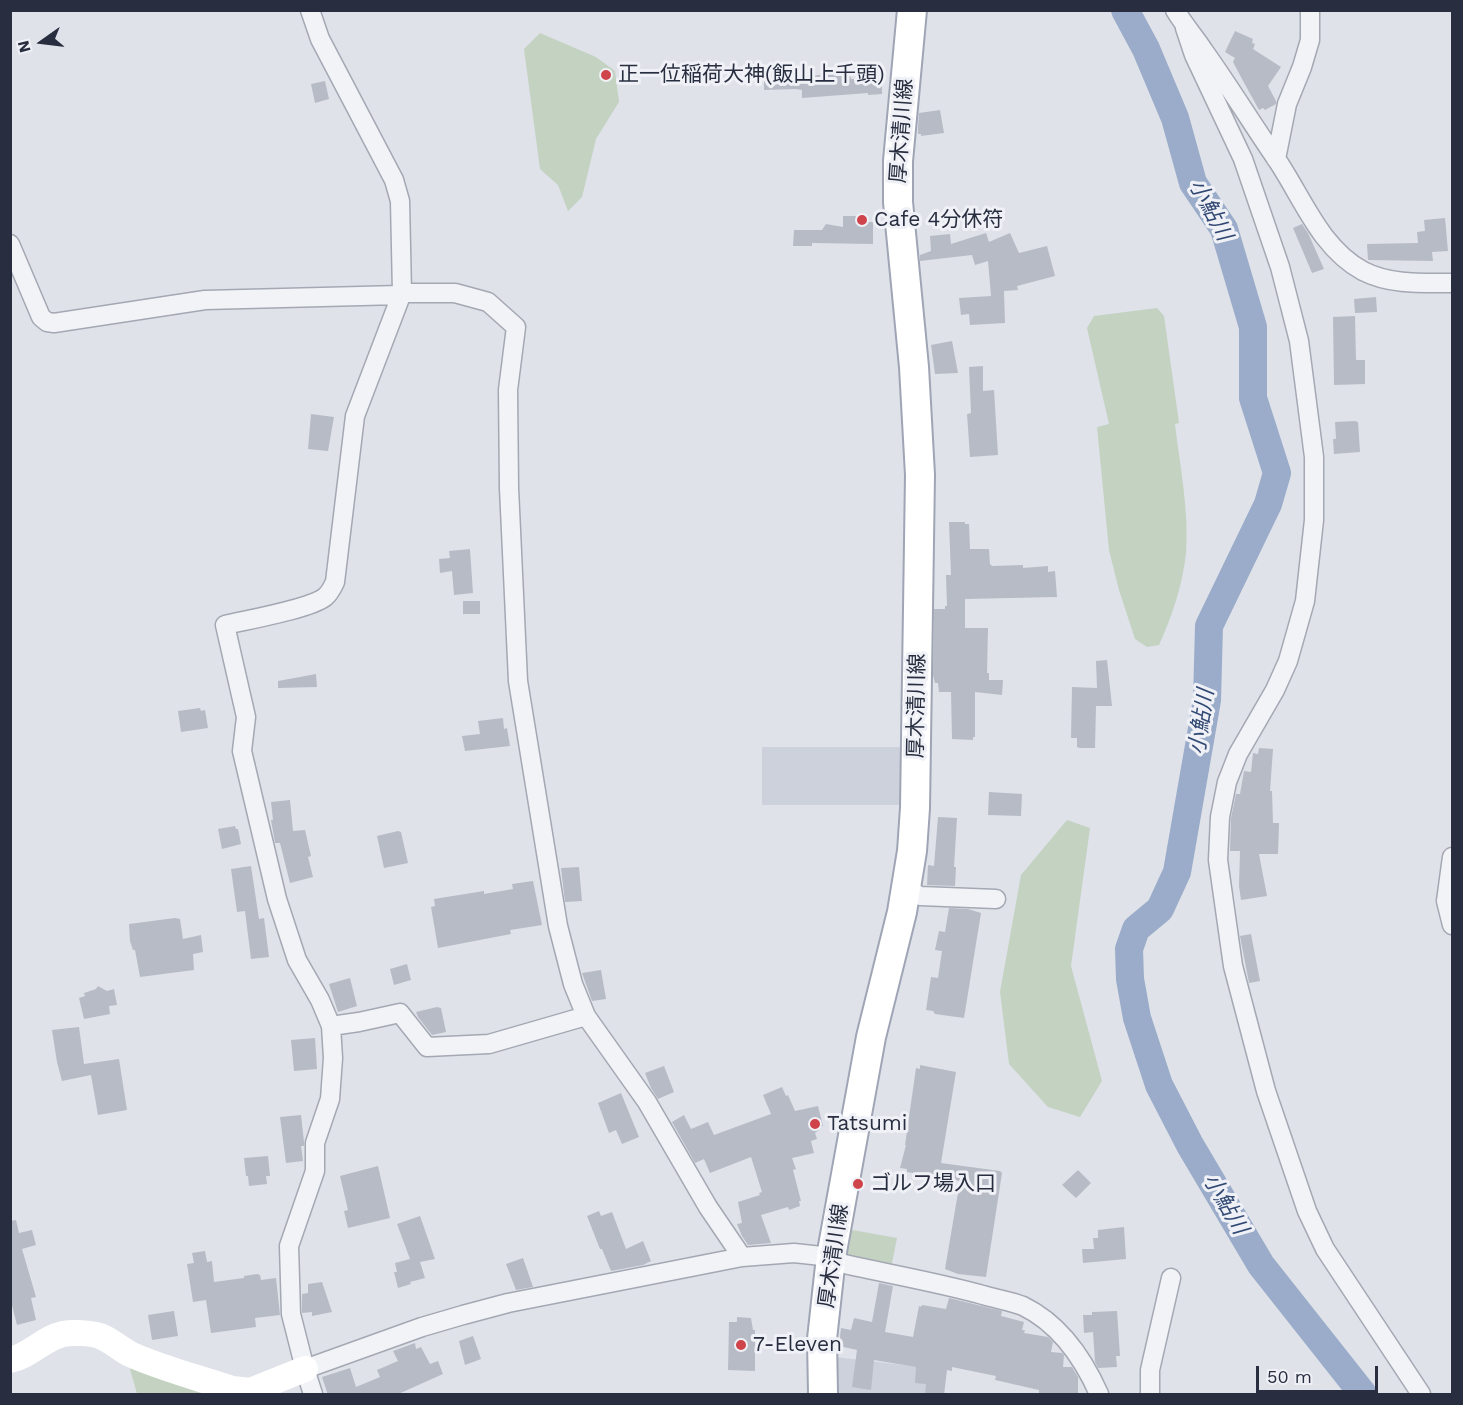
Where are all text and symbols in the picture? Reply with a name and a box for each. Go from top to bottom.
north arrow [12,12,72,72]
text: N [13,38,35,55]
place label: 正一位稲荷大神(飯山上千頭) [618,62,885,88]
marker: 正一位稲荷大神(飯山上千頭) [599,68,613,82]
street label: 厚木清川線 [886,78,918,184]
water label: 小鮎川 [1183,175,1237,245]
place label: Cafe 4分休符 [874,207,1003,233]
marker: Cafe 4分休符 [855,213,869,227]
street label: 厚木清川線 [903,653,931,759]
water label: 小鮎川 [1184,687,1220,757]
place label: Tatsumi [827,1111,907,1137]
marker: Tatsumi [808,1117,822,1131]
water label: 小鮎川 [1197,1169,1253,1239]
place label: ゴルフ場入口 [870,1171,996,1197]
marker: ゴルフ場入口 [851,1177,865,1191]
street label: 厚木清川線 [814,1202,854,1310]
place label: 7-Eleven [753,1332,842,1358]
marker: 7-Eleven [734,1338,748,1352]
scale bar [1259,1354,1380,1392]
text: 50 m [1267,1366,1312,1387]

